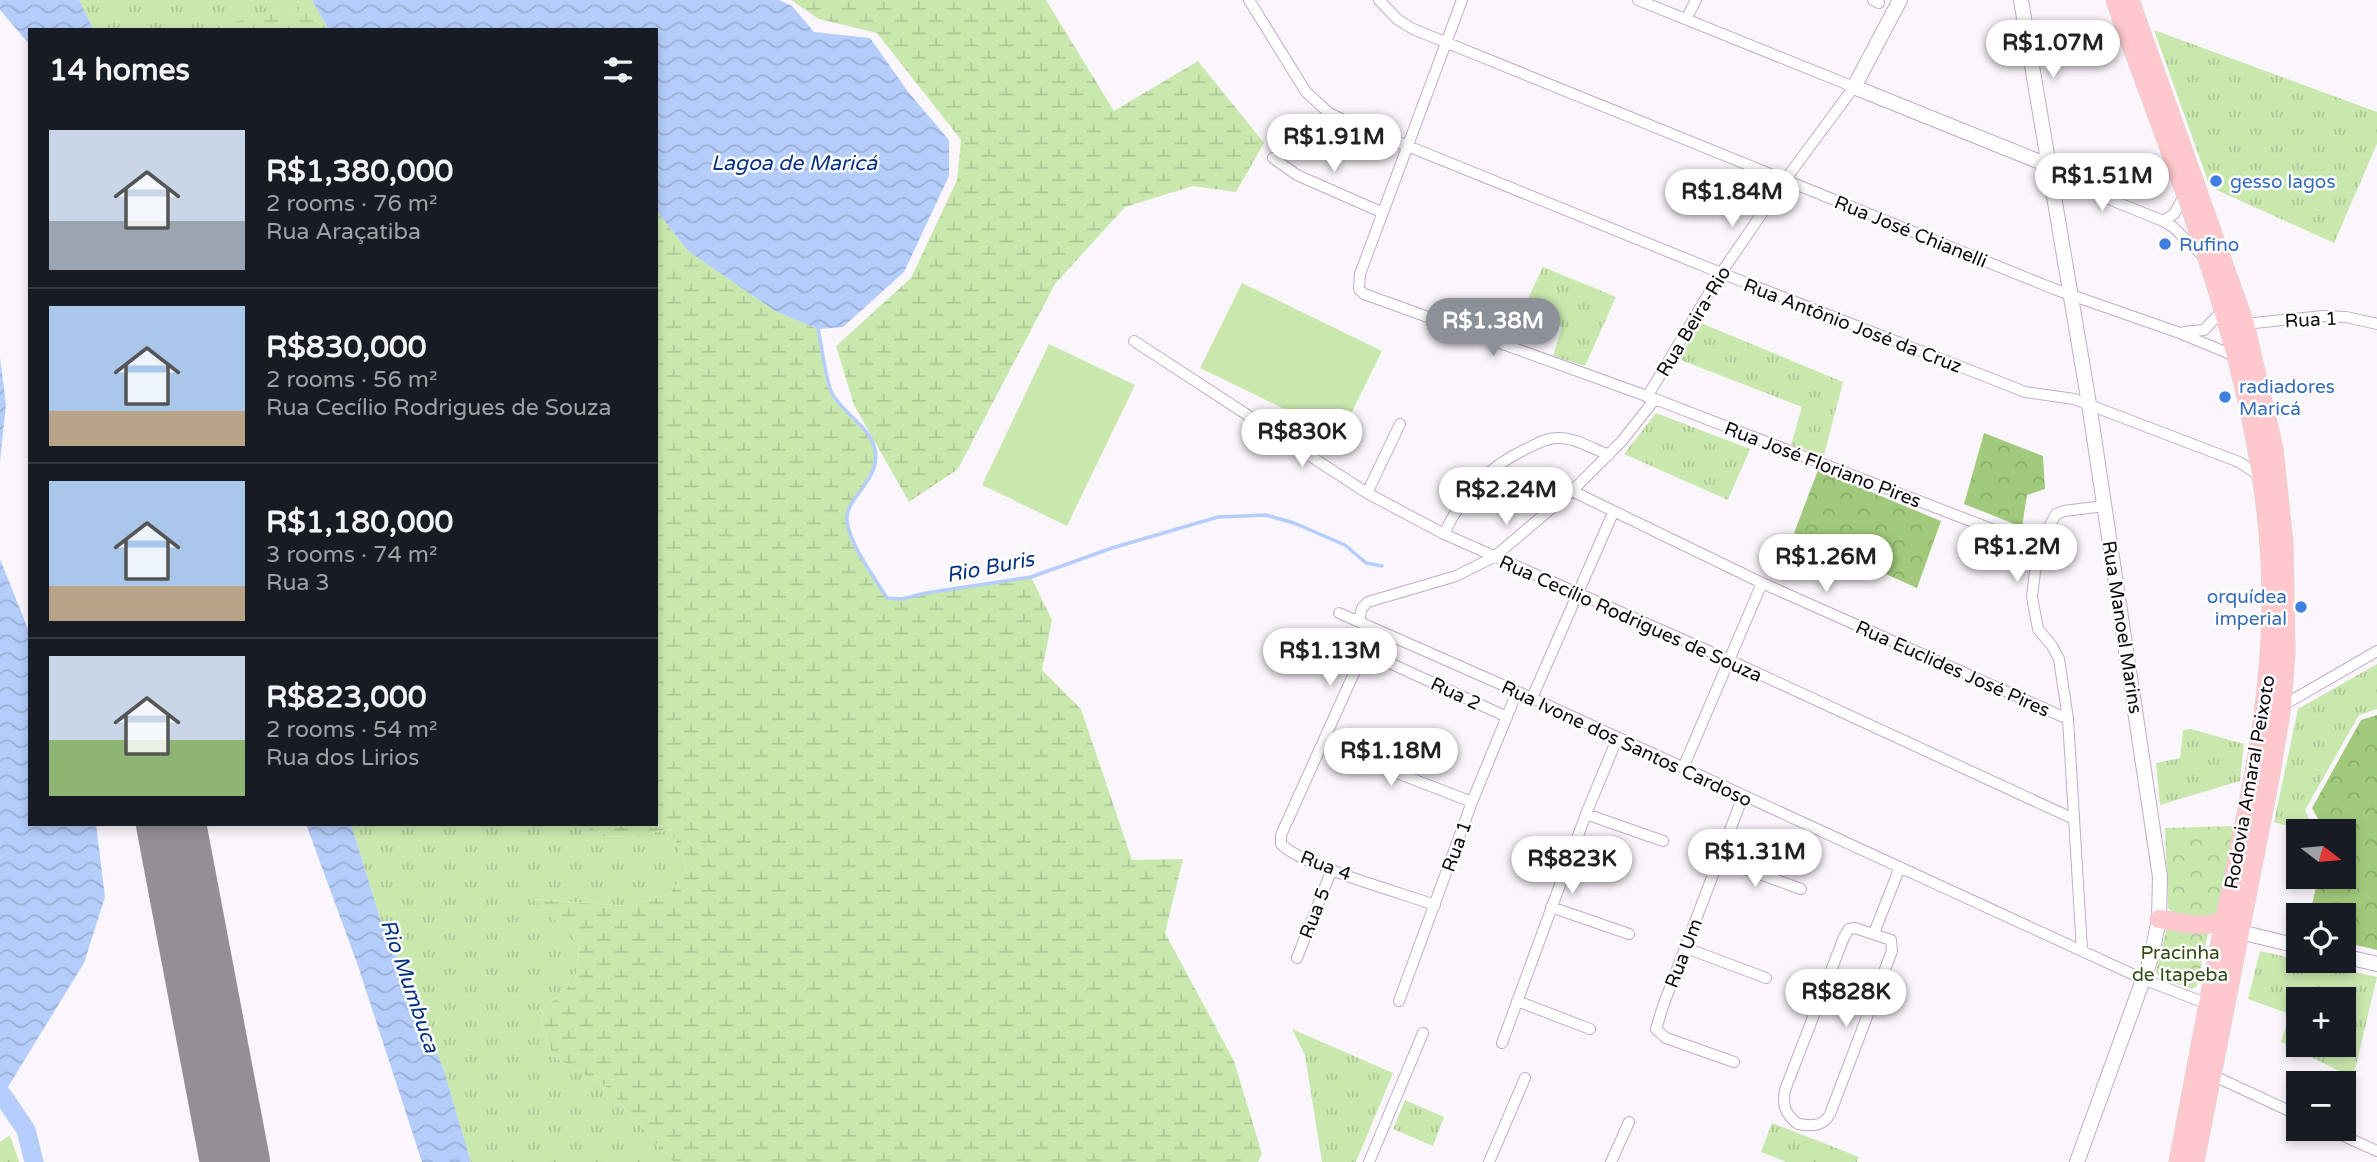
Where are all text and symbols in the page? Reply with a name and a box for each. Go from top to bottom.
pin: R$1.07M [1988,20,2118,80]
text: R$1.07M [2002,29,2104,57]
icon: filters [599,51,637,89]
text: 14 homes [49,52,190,89]
pin: R$1.91M [1269,114,1399,174]
text: R$1.91M [1283,123,1385,151]
water label: Lagoa de Maricá [711,151,878,176]
text: R$1,380,000 [266,153,453,190]
pin: R$1.51M [2037,154,2167,213]
icon: home [105,158,189,242]
text: R$1.51M [2051,162,2153,190]
pin: R$1.84M [1667,170,1797,229]
place label: gesso lagos [2230,171,2336,193]
marker: gesso lagos [2208,173,2224,189]
text: R$1.84M [1681,178,1783,206]
text: 2 rooms · 76 m² [266,190,437,218]
street label: Rua José Chianelli [1831,191,1990,273]
text: Rua Araçatiba [266,218,421,246]
place label: Rufino [2179,234,2239,256]
marker: Rufino [2157,236,2173,252]
street label: Rua Beira-Rio [1652,262,1735,381]
street label: Rua Antônio José da Cruz [1740,274,1965,378]
pin: R$1.38M [1428,298,1558,358]
text: R$1.38M [1442,307,1544,335]
street label: Rua 1 [2284,308,2338,332]
text: R$830,000 [266,329,427,366]
icon: home [105,334,189,418]
text: 2 rooms · 56 m² [266,366,437,394]
place label: radiadores Maricá [2239,376,2335,420]
marker: radiadores Maricá [2217,389,2233,405]
text: Rua Cecílio Rodrigues de Souza [266,394,611,422]
pin: R$830K [1245,410,1359,469]
street label: Rua José Floriano Pires [1721,417,1924,513]
text: R$830K [1257,418,1347,446]
pin: R$2.24M [1441,468,1571,527]
text: R$2.24M [1455,476,1557,504]
text: R$1,180,000 [266,504,453,541]
icon: home [105,509,189,593]
pin: R$1.2M [1960,524,2074,584]
text: R$1.2M [1973,533,2061,561]
pin: R$1.26M [1761,534,1891,594]
street label: Rua Manoel Marins [2097,539,2147,715]
text: 3 rooms · 74 m² [266,541,437,569]
text: R$1.26M [1775,543,1877,571]
water label: Rio Buris [944,546,1038,588]
street label: Rua Cecílio Rodrigues de Souza [1496,551,1765,687]
text: Rua 3 [266,569,330,597]
place label: orquídea imperial [2207,586,2287,630]
marker: orquídea imperial [2293,599,2309,615]
street label: Rua Euclides José Pires [1852,616,2053,722]
pin: R$1.13M [1265,628,1395,688]
text: R$1.13M [1279,637,1381,665]
street label: Rua 2 [1427,673,1484,715]
street label: Rodovia Amaral Peixoto [2220,673,2280,891]
street label: Rua Ivone dos Santos Cardoso [1498,676,1755,812]
text: R$823,000 [266,679,427,716]
icon: home [105,684,189,768]
text: 2 rooms · 54 m² [266,716,437,744]
pin: R$1.18M [1326,728,1456,788]
text: R$1.18M [1340,737,1442,765]
text: Rua dos Lirios [266,744,419,772]
street label: Rua 1 [1438,818,1476,875]
north arrow [2286,819,2356,889]
map controls [2286,819,2356,1141]
pin: R$1.31M [1690,830,1820,889]
pin: R$823K [1515,836,1629,896]
text: R$1.31M [1704,838,1806,866]
text: R$823K [1527,845,1617,873]
street label: Rua 4 [1297,846,1354,886]
street label: Rua 5 [1295,885,1335,942]
button: locate [2286,903,2356,973]
water label: Rio Mumbuca [375,916,444,1057]
street label: Rua Um [1661,916,1707,991]
park label: Pracinha de Itapeba [2132,942,2228,986]
pin: R$828K [1789,970,1903,1029]
text: R$828K [1801,978,1891,1006]
button: + [2286,987,2356,1057]
button: − [2286,1071,2356,1141]

